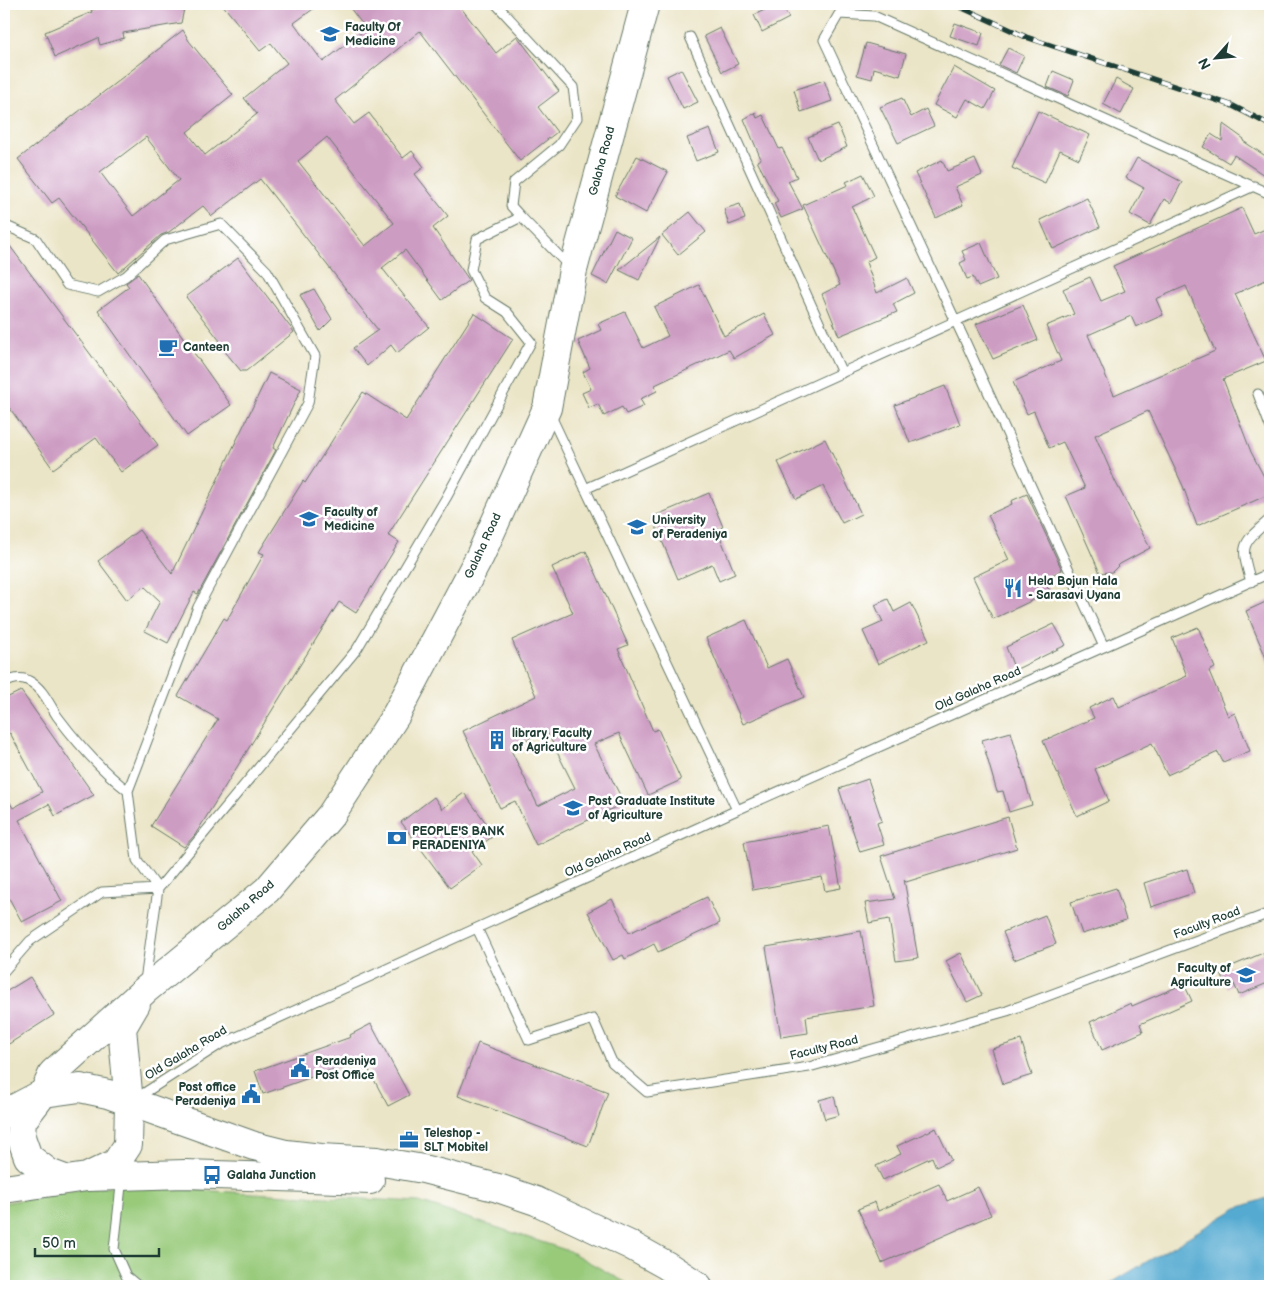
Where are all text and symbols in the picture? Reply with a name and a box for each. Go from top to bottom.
place label: Faculty Of Medicine [345,20,401,49]
school or university icon: Faculty Of Medicine [319,23,341,45]
north arrow [1192,32,1242,82]
text: N [1195,55,1215,72]
street label: Galaha Road [586,125,618,197]
cafe icon: Canteen [157,336,179,358]
place label: Canteen [183,340,230,355]
place label: Faculty of Medicine [324,505,378,534]
school or university icon: Faculty of Medicine [298,508,320,530]
street label: Galaha Road [461,511,505,581]
place label: University of Peradeniya [652,513,728,542]
school or university icon: University of Peradeniya [626,516,648,538]
place label: Hela Bojun Hala - Sarasavi Uyana [1028,574,1121,603]
restaurant icon: Hela Bojun Hala - Sarasavi Uyana [1002,577,1024,599]
street label: Old Galaha Road [933,663,1024,715]
place label: library, Faculty of Agriculture [512,726,592,755]
building icon: library, Faculty of Agriculture [486,729,508,751]
place label: Post Graduate Institute of Agriculture [588,794,715,823]
school or university icon: Post Graduate Institute of Agriculture [562,797,584,819]
place label: PEOPLE'S BANK PERADENIYA [412,824,505,853]
bank icon: PEOPLE'S BANK PERADENIYA [386,827,408,849]
street label: Old Galaha Road [563,829,654,881]
street label: Galaha Road [214,877,278,935]
street label: Faculty Road [1172,903,1242,943]
place label: Faculty of Agriculture [1170,961,1232,990]
school or university icon: Faculty of Agriculture [1235,964,1257,986]
street label: Old Galaha Road [142,1023,230,1083]
street label: Faculty Road [788,1032,860,1064]
place label: Peradeniya Post Office [315,1054,376,1083]
public building icon: Peradeniya Post Office [289,1057,311,1079]
place label: Post office Peradeniya [175,1080,236,1109]
public building icon: Post office Peradeniya [240,1083,262,1105]
place label: Teleshop - SLT Mobitel [424,1126,488,1155]
office icon: Teleshop - SLT Mobitel [398,1129,420,1151]
bus stop icon: Galaha Junction [201,1164,223,1186]
place label: Galaha Junction [227,1168,316,1183]
scale bar [35,1225,159,1257]
text: 50 m [42,1234,76,1253]

